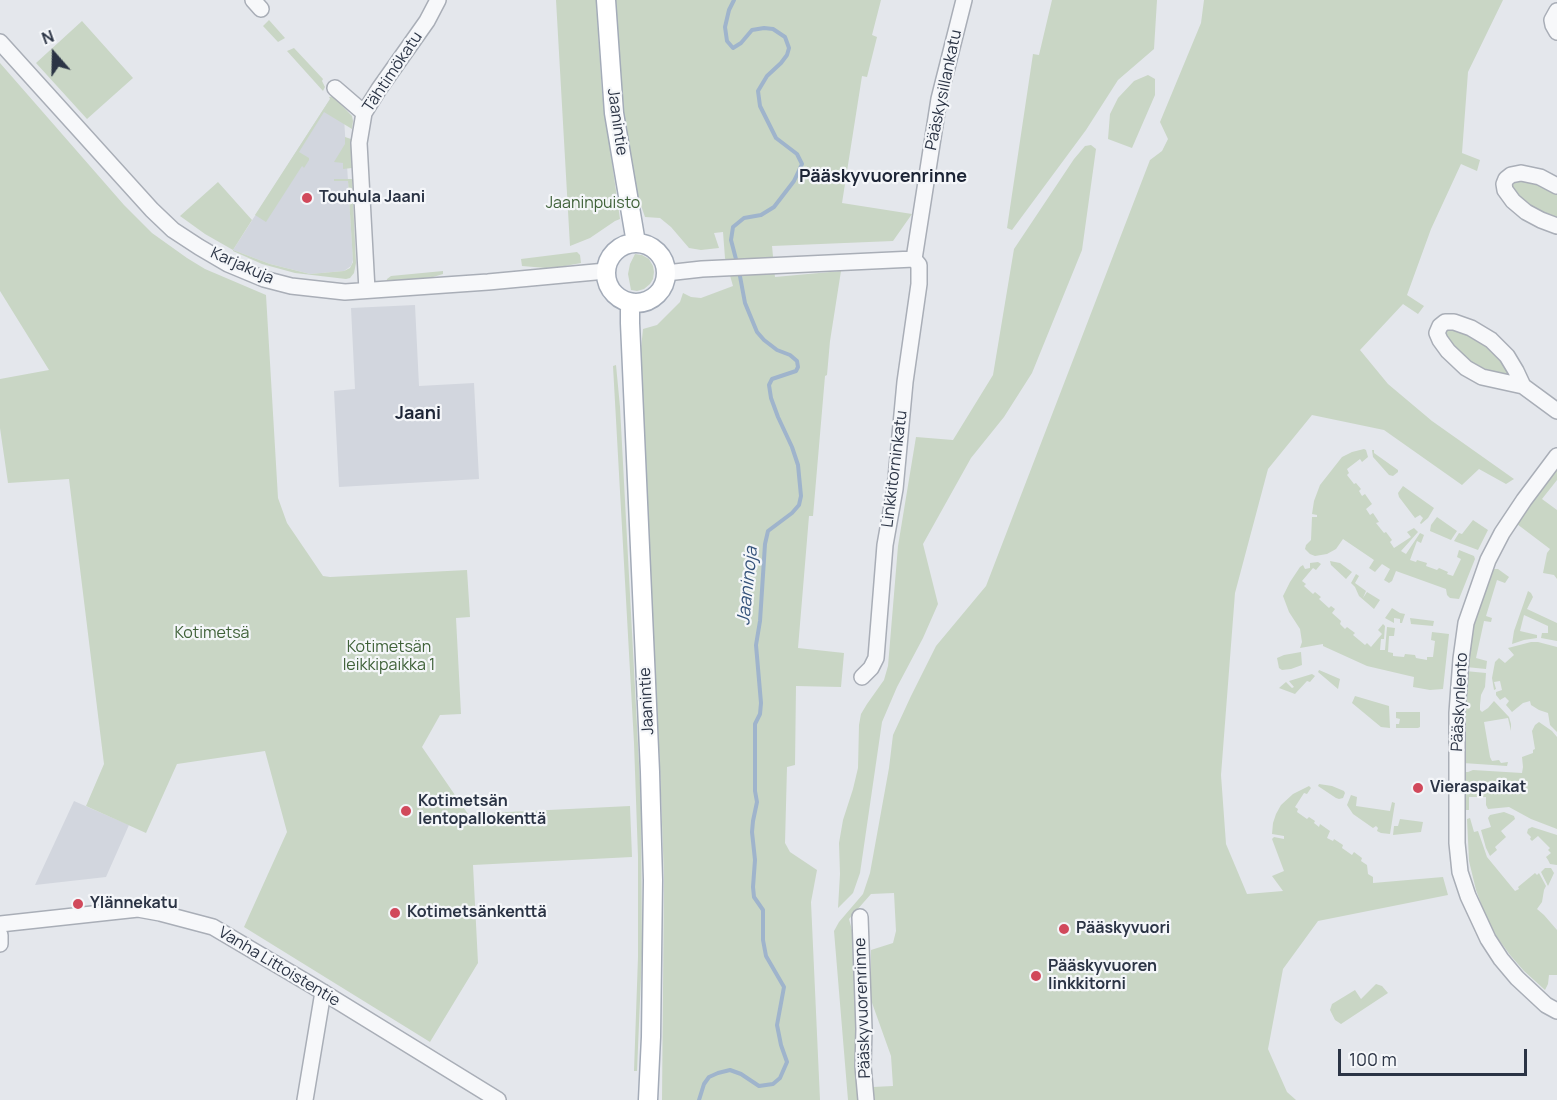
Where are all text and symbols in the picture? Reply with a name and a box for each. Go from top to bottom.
north arrow [24,24,84,84]
text: N [39,25,57,49]
street label: Tähtimökatu [359,28,427,116]
street label: Pääskysillankatu [922,28,966,152]
street label: Jaanintie [603,87,631,157]
district label: Pääskyvuorenrinne [799,166,967,188]
place label: Touhula Jaani [319,188,425,208]
marker: Touhula Jaani [300,191,314,205]
park label: Jaaninpuisto [546,194,640,214]
street label: Karjakuja [207,244,277,288]
district label: Jaani [395,403,441,425]
street label: Linkkitorninkatu [878,409,912,529]
water label: Jaaninoja [733,546,763,626]
park label: Kotimetsä [174,624,250,644]
park label: Kotimetsän leikkipaikka 1 [343,638,435,676]
street label: Pääskynlento [1448,652,1472,752]
street label: Jaanintie [636,667,658,735]
place label: Vieraspaikat [1430,778,1526,798]
marker: Vieraspaikat [1411,781,1425,795]
place label: Kotimetsän lentopallokenttä [418,792,546,830]
marker: Kotimetsän lentopallokenttä [399,804,413,818]
place label: Ylännekatu [90,894,178,914]
marker: Ylännekatu [71,897,85,911]
place label: Kotimetsänkenttä [407,903,547,923]
marker: Kotimetsänkenttä [388,906,402,920]
place label: Pääskyvuori [1076,919,1170,939]
marker: Pääskyvuori [1057,922,1071,936]
street label: Vanha Littoistentie [215,923,343,1011]
street label: Pääskyvuorenrinne [851,937,875,1079]
place label: Pääskyvuoren linkkitorni [1048,957,1157,995]
marker: Pääskyvuoren linkkitorni [1029,969,1043,983]
scale bar [1341,1037,1530,1075]
text: 100 m [1349,1047,1397,1071]

